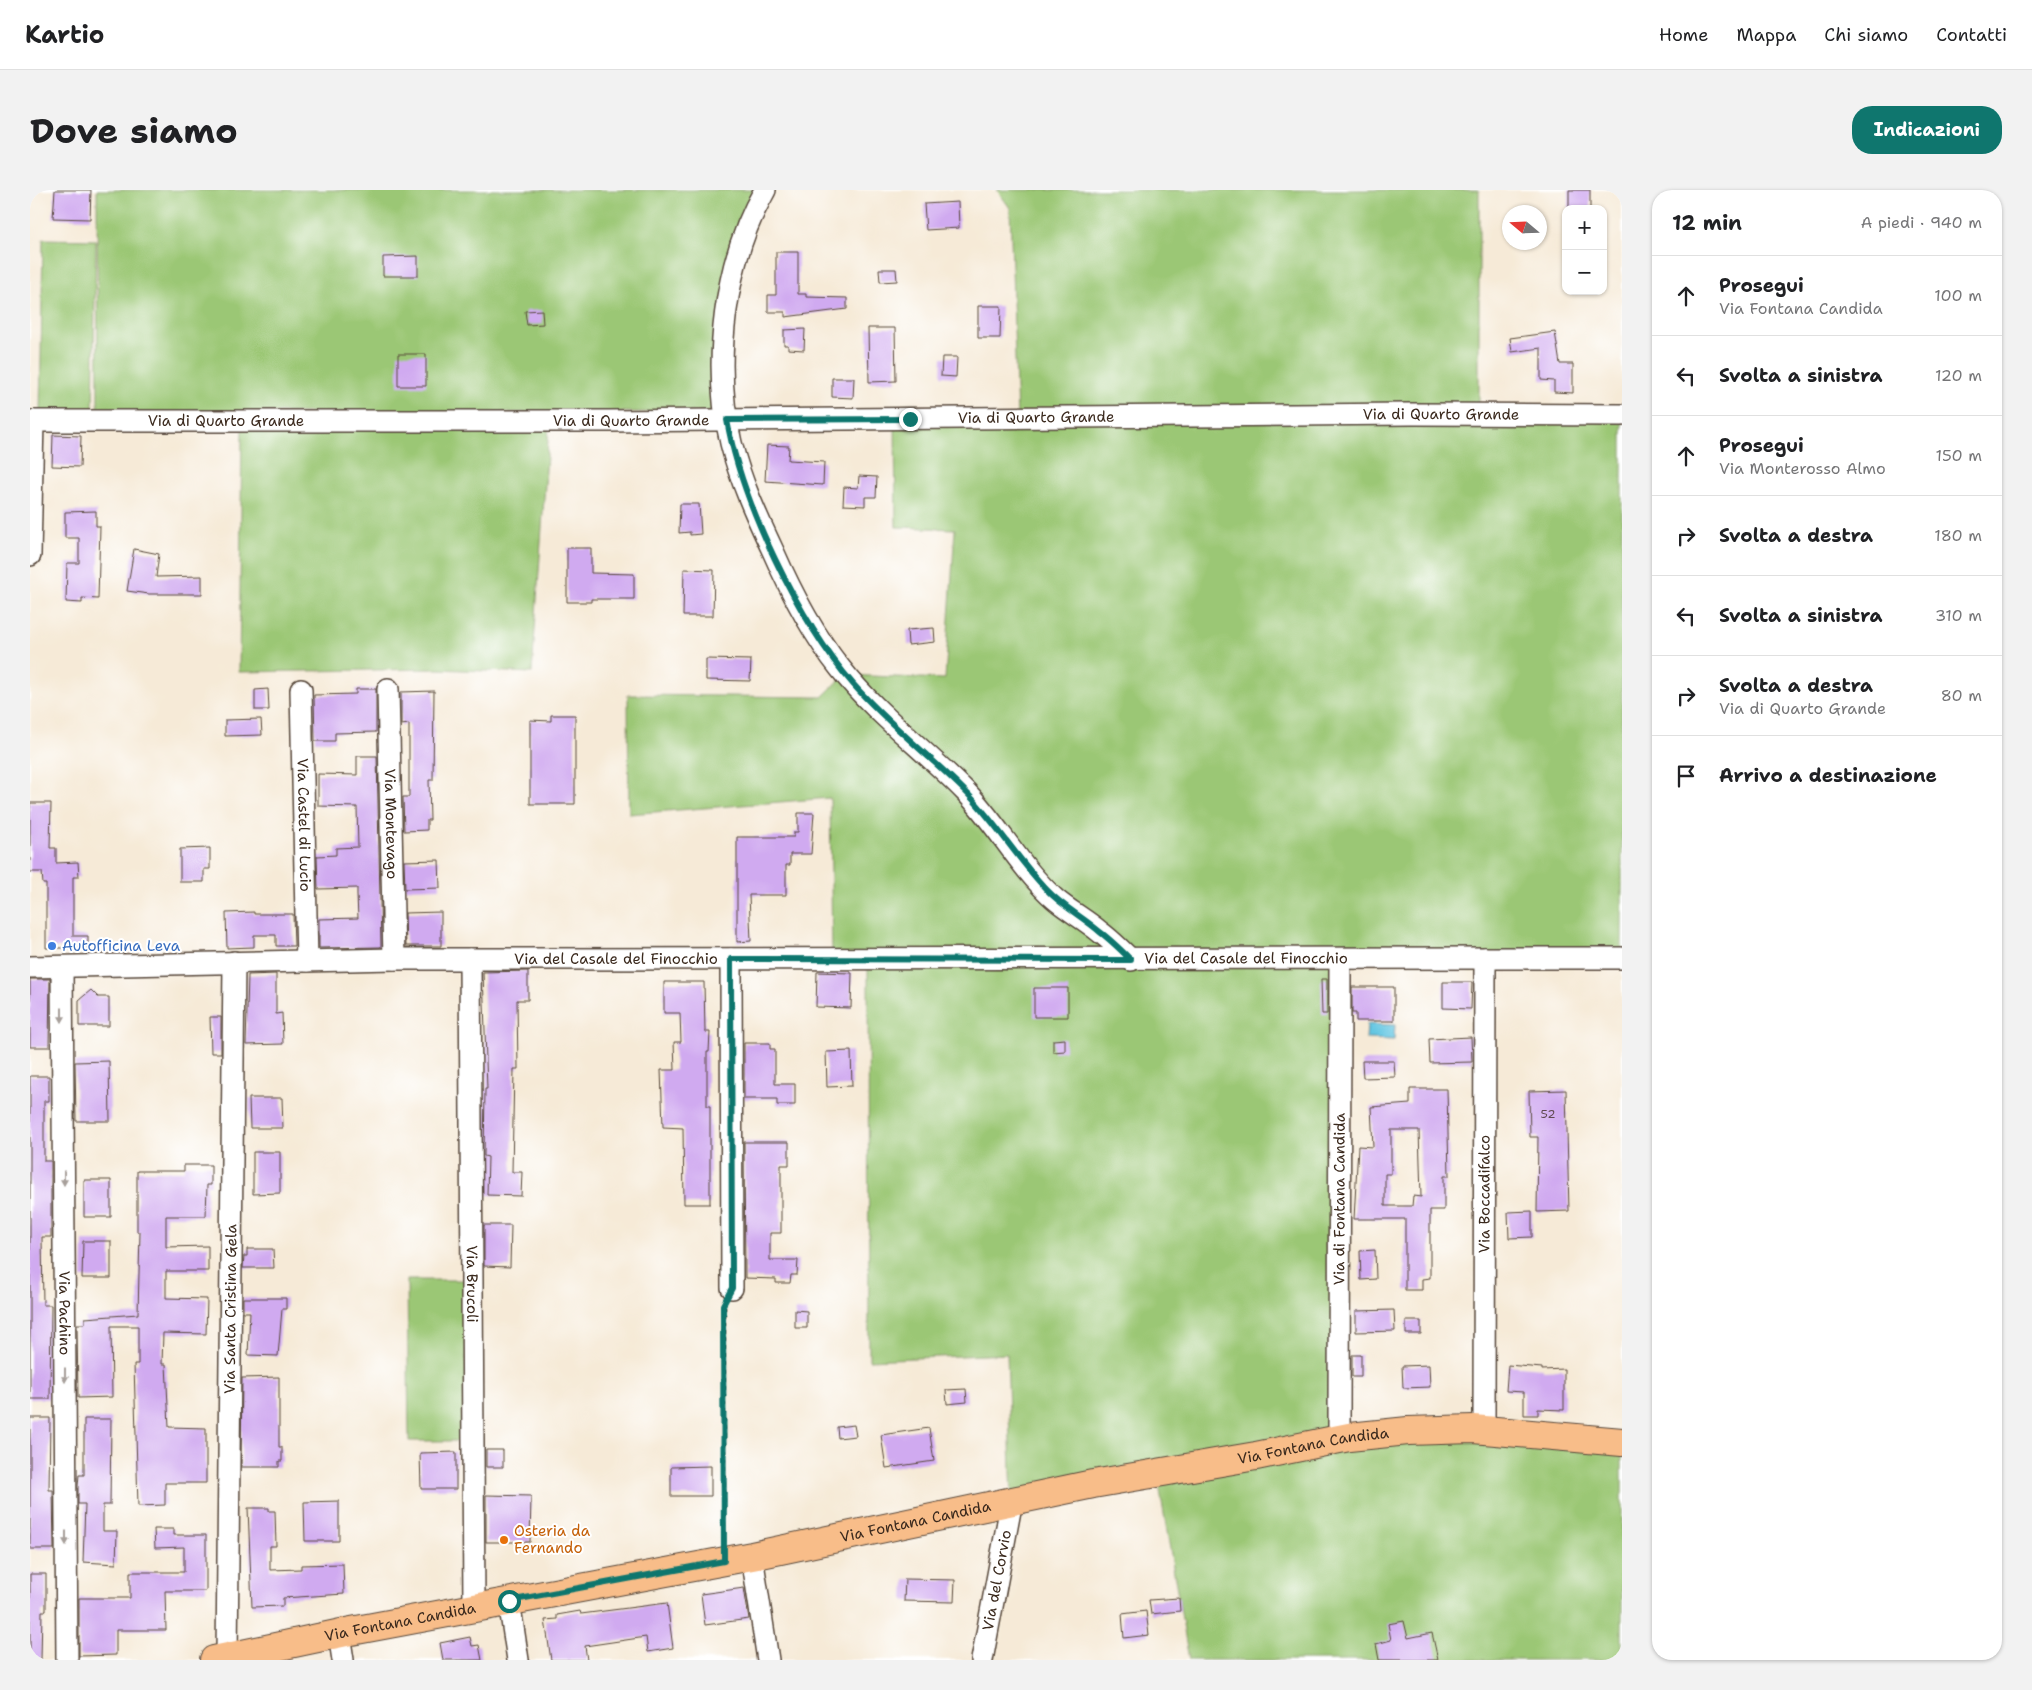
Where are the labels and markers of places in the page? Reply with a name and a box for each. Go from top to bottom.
place label: Autofficina Leva [62,936,181,956]
marker: Autofficina Leva [46,940,58,952]
place label: Osteria da Fernando [514,1521,591,1558]
marker: Osteria da Fernando [498,1534,510,1546]

